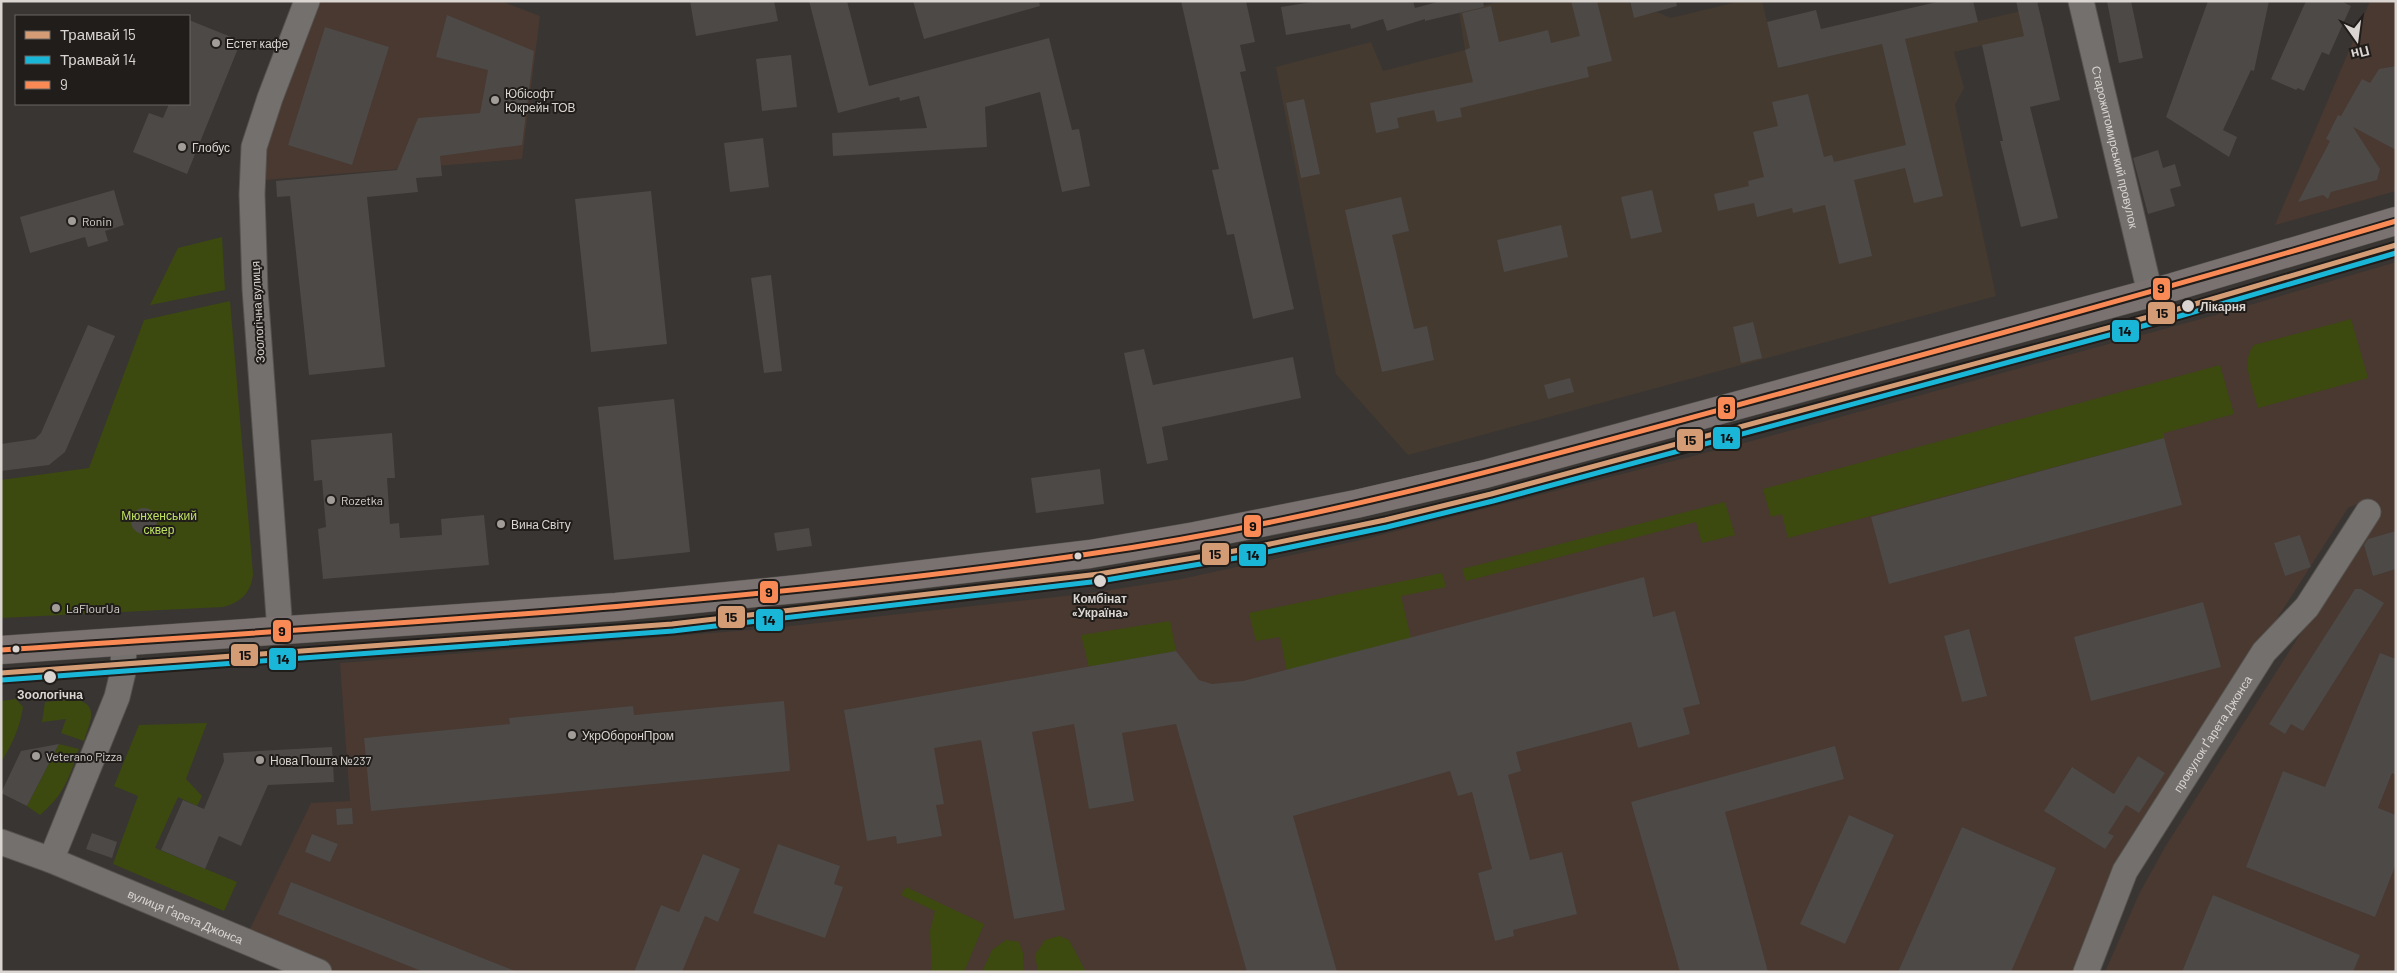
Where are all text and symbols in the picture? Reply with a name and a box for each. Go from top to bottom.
legend [15,15,190,105]
north arrow [2332,15,2382,65]
text: Трамвай 15 [60,25,136,43]
place label: Естет кафе [226,36,288,51]
marker: Естет кафе [210,37,222,49]
text: Пн [2349,43,2371,64]
text: Трамвай 14 [60,50,136,68]
street label: Старожитомирський провулок [2090,64,2142,230]
text: 9 [60,75,68,93]
place label: Юбісофт Юкрейн ТОВ [505,86,576,115]
marker: Юбісофт Юкрейн ТОВ [489,94,501,106]
place label: Глобус [192,140,230,155]
marker: Глобус [176,141,188,153]
place label: Ronin [82,214,112,228]
marker: Ronin [66,215,78,227]
street label: Зоологічна вулиця [247,261,268,363]
line badge: 9 [2152,277,2171,301]
text: 9 [2157,279,2165,296]
marker: Лікарня [2180,298,2196,314]
place label: Лікарня [2200,299,2246,314]
line badge: 15 [2147,301,2176,325]
text: 15 [2156,304,2169,321]
line badge: 14 [2111,319,2140,343]
text: 14 [2118,322,2132,339]
line badge: 9 [1717,396,1736,420]
text: 9 [1723,399,1731,416]
line badge: 14 [1712,426,1741,450]
line badge: 15 [1676,428,1704,452]
text: 14 [1720,429,1734,446]
text: 15 [1684,431,1697,448]
place label: Rozetka [341,493,383,507]
marker: Rozetka [325,494,337,506]
park label: Мюнхенський сквер [121,508,197,537]
line badge: 9 [1243,514,1262,538]
place label: Вина Світу [511,517,571,532]
text: 9 [1249,517,1257,534]
marker: Вина Світу [495,518,507,530]
line badge: 15 [1201,542,1230,566]
line badge: 14 [1238,543,1267,567]
text: 15 [1209,545,1222,562]
text: 14 [1246,546,1260,563]
unlabelled marker [1073,551,1083,561]
marker: Комбінат «Україна» [1092,573,1108,589]
line badge: 9 [759,580,779,604]
text: 9 [765,583,773,600]
place label: Комбінат «Україна» [1072,591,1128,620]
place label: LaFlourUa [66,601,120,615]
marker: LaFlourUa [50,602,62,614]
line badge: 15 [717,605,746,629]
text: 15 [725,608,738,625]
line badge: 14 [755,608,784,632]
text: 14 [762,611,776,628]
line badge: 9 [272,619,292,643]
text: 9 [278,622,286,639]
line badge: 15 [230,643,259,667]
unlabelled marker [11,644,21,654]
text: 15 [239,646,252,663]
line badge: 14 [268,647,297,671]
text: 14 [276,650,290,667]
marker: Зоологічна [42,669,58,685]
street label: провулок Ґарета Джонса [2170,672,2255,795]
place label: Зоологічна [17,687,83,701]
place label: УкрОборонПром [582,728,674,743]
marker: УкрОборонПром [566,729,578,741]
place label: Veterano Pizza [46,749,122,763]
marker: Veterano Pizza [30,750,42,762]
place label: Нова Пошта №237 [270,753,371,767]
marker: Нова Пошта №237 [254,754,266,766]
street label: вулиця Ґарета Джонса [126,886,246,947]

